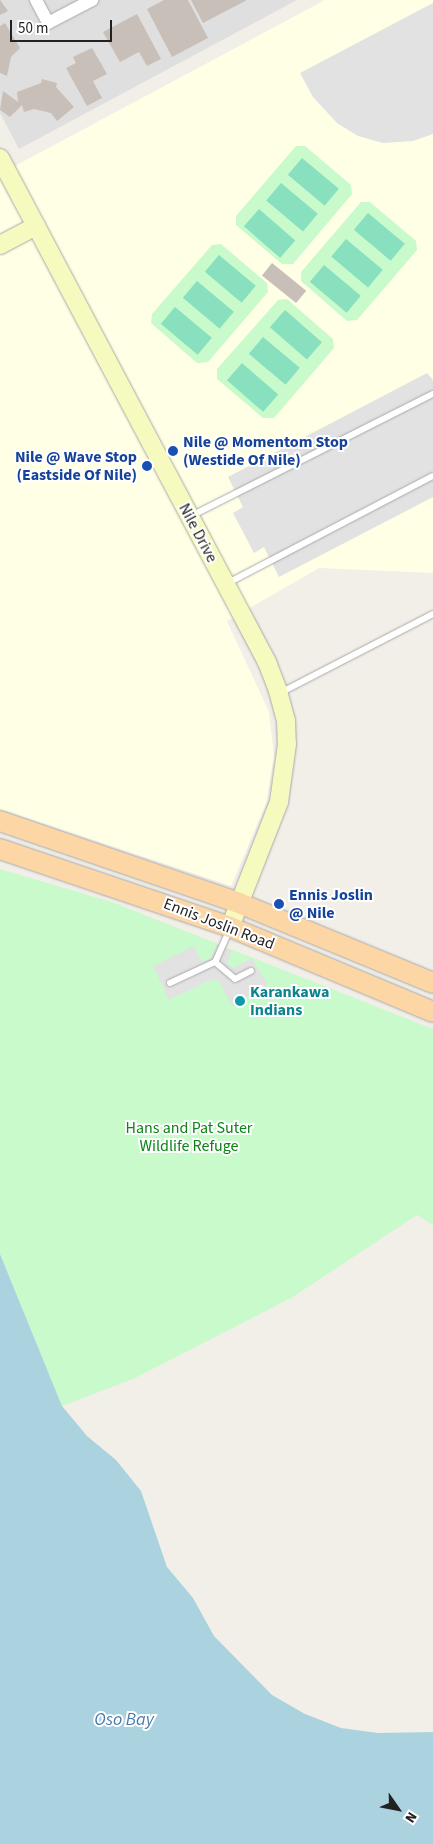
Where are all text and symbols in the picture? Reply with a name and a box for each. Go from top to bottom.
scale bar [12,10,115,42]
text: 50 m [18,18,48,39]
place label: Nile @ Momentom Stop (Westide Of Nile) [183,432,348,470]
marker: Nile @ Momentom Stop (Westide Of Nile) [167,445,179,457]
place label: Nile @ Wave Stop (Eastside Of Nile) [15,447,137,485]
marker: Nile @ Wave Stop (Eastside Of Nile) [141,460,153,472]
street label: Nile Drive [174,500,222,566]
place label: Ennis Joslin @ Nile [289,885,373,923]
street label: Ennis Joslin Road [161,894,277,954]
marker: Ennis Joslin @ Nile [273,898,285,910]
place label: Karankawa Indians [250,982,329,1020]
marker: Karankawa Indians [234,995,246,1007]
park label: Hans and Pat Suter Wildlife Refuge [126,1118,252,1156]
water label: Oso Bay [94,1709,154,1731]
north arrow [373,1784,423,1834]
text: N [400,1808,422,1827]

